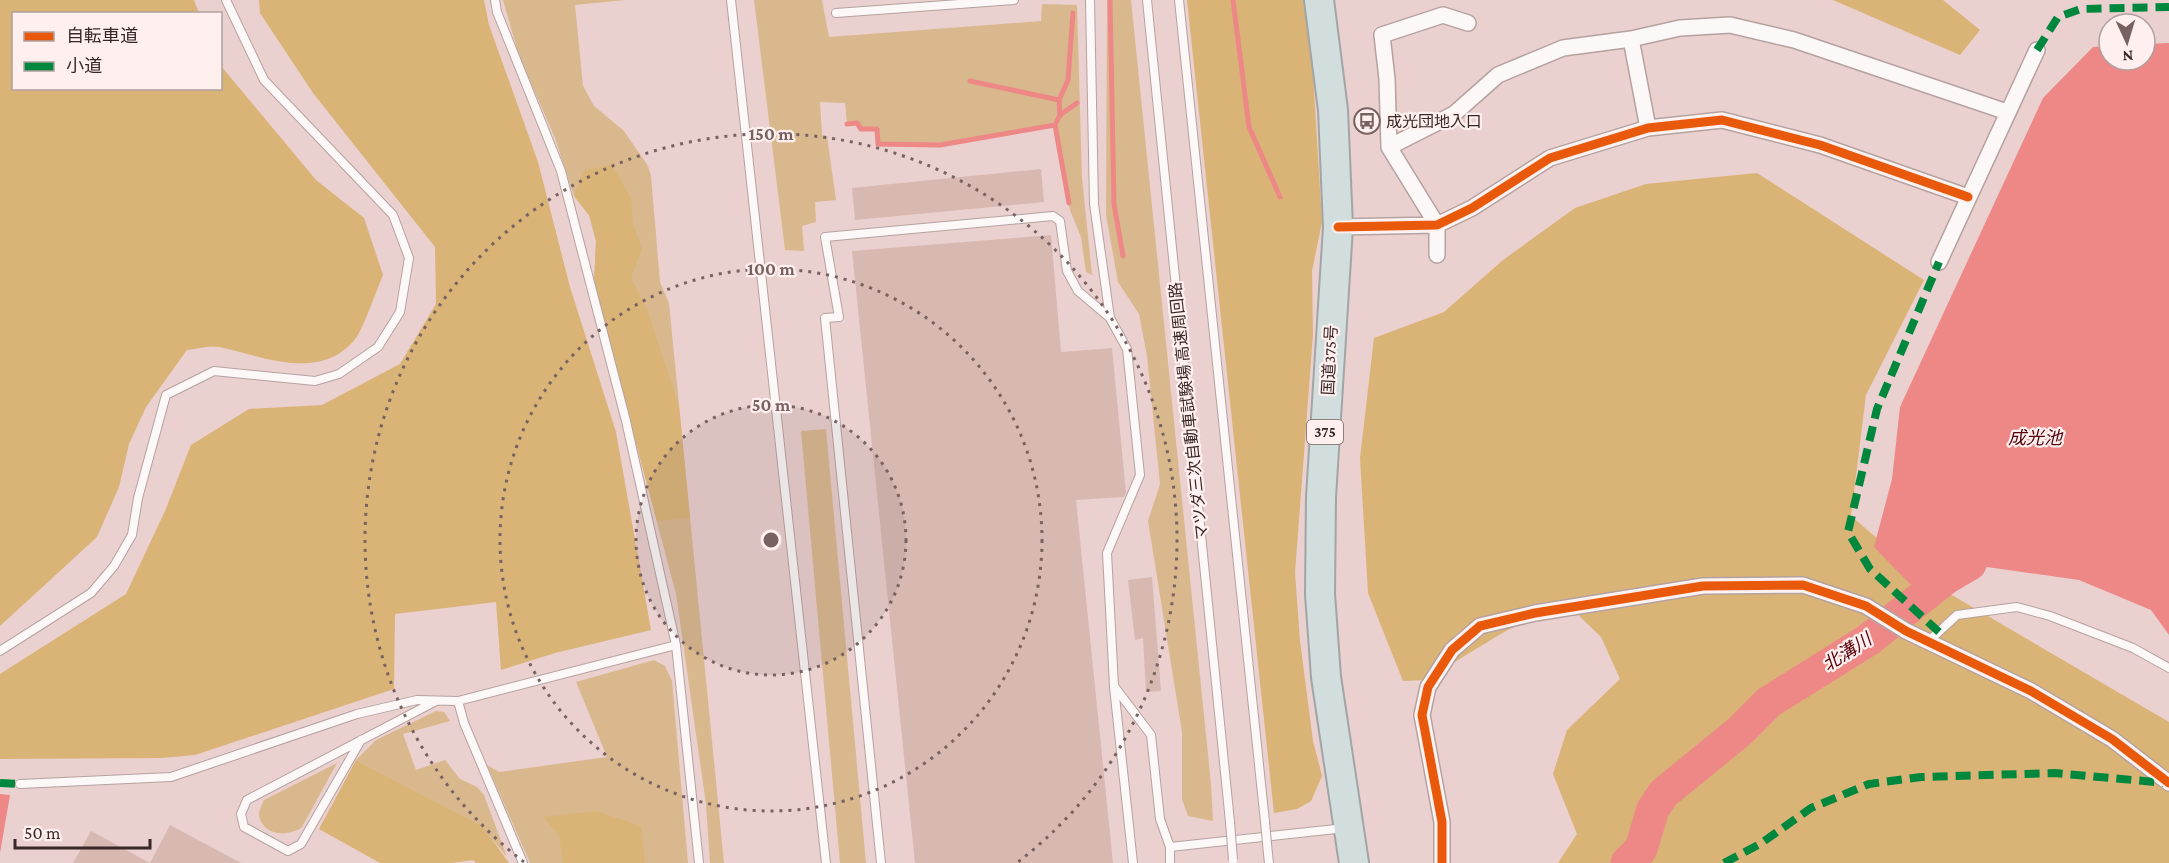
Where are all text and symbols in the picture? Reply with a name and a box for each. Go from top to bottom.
legend [12,12,222,90]
north arrow [2097,12,2157,72]
text: 自転車道 [66,26,138,46]
text: N [2122,48,2134,65]
text: 小道 [66,56,102,76]
bus stop icon: 成光団地入口 [1352,106,1382,136]
place label: 成光団地入口 [1386,113,1482,130]
text: 150 m [748,124,794,144]
text: 100 m [747,259,795,279]
street label: マツダ三次自動車試験場 高速周回路 [1167,281,1210,541]
street label: 国道375号 [1319,325,1340,396]
text: 50 m [752,395,791,415]
road number: 375 [1307,420,1343,444]
water label: 成光池 [2008,428,2064,448]
centre of rings [761,530,781,550]
water label: 北溝川 [1819,628,1877,675]
scale bar [15,812,150,850]
text: 50 m [24,823,61,843]

